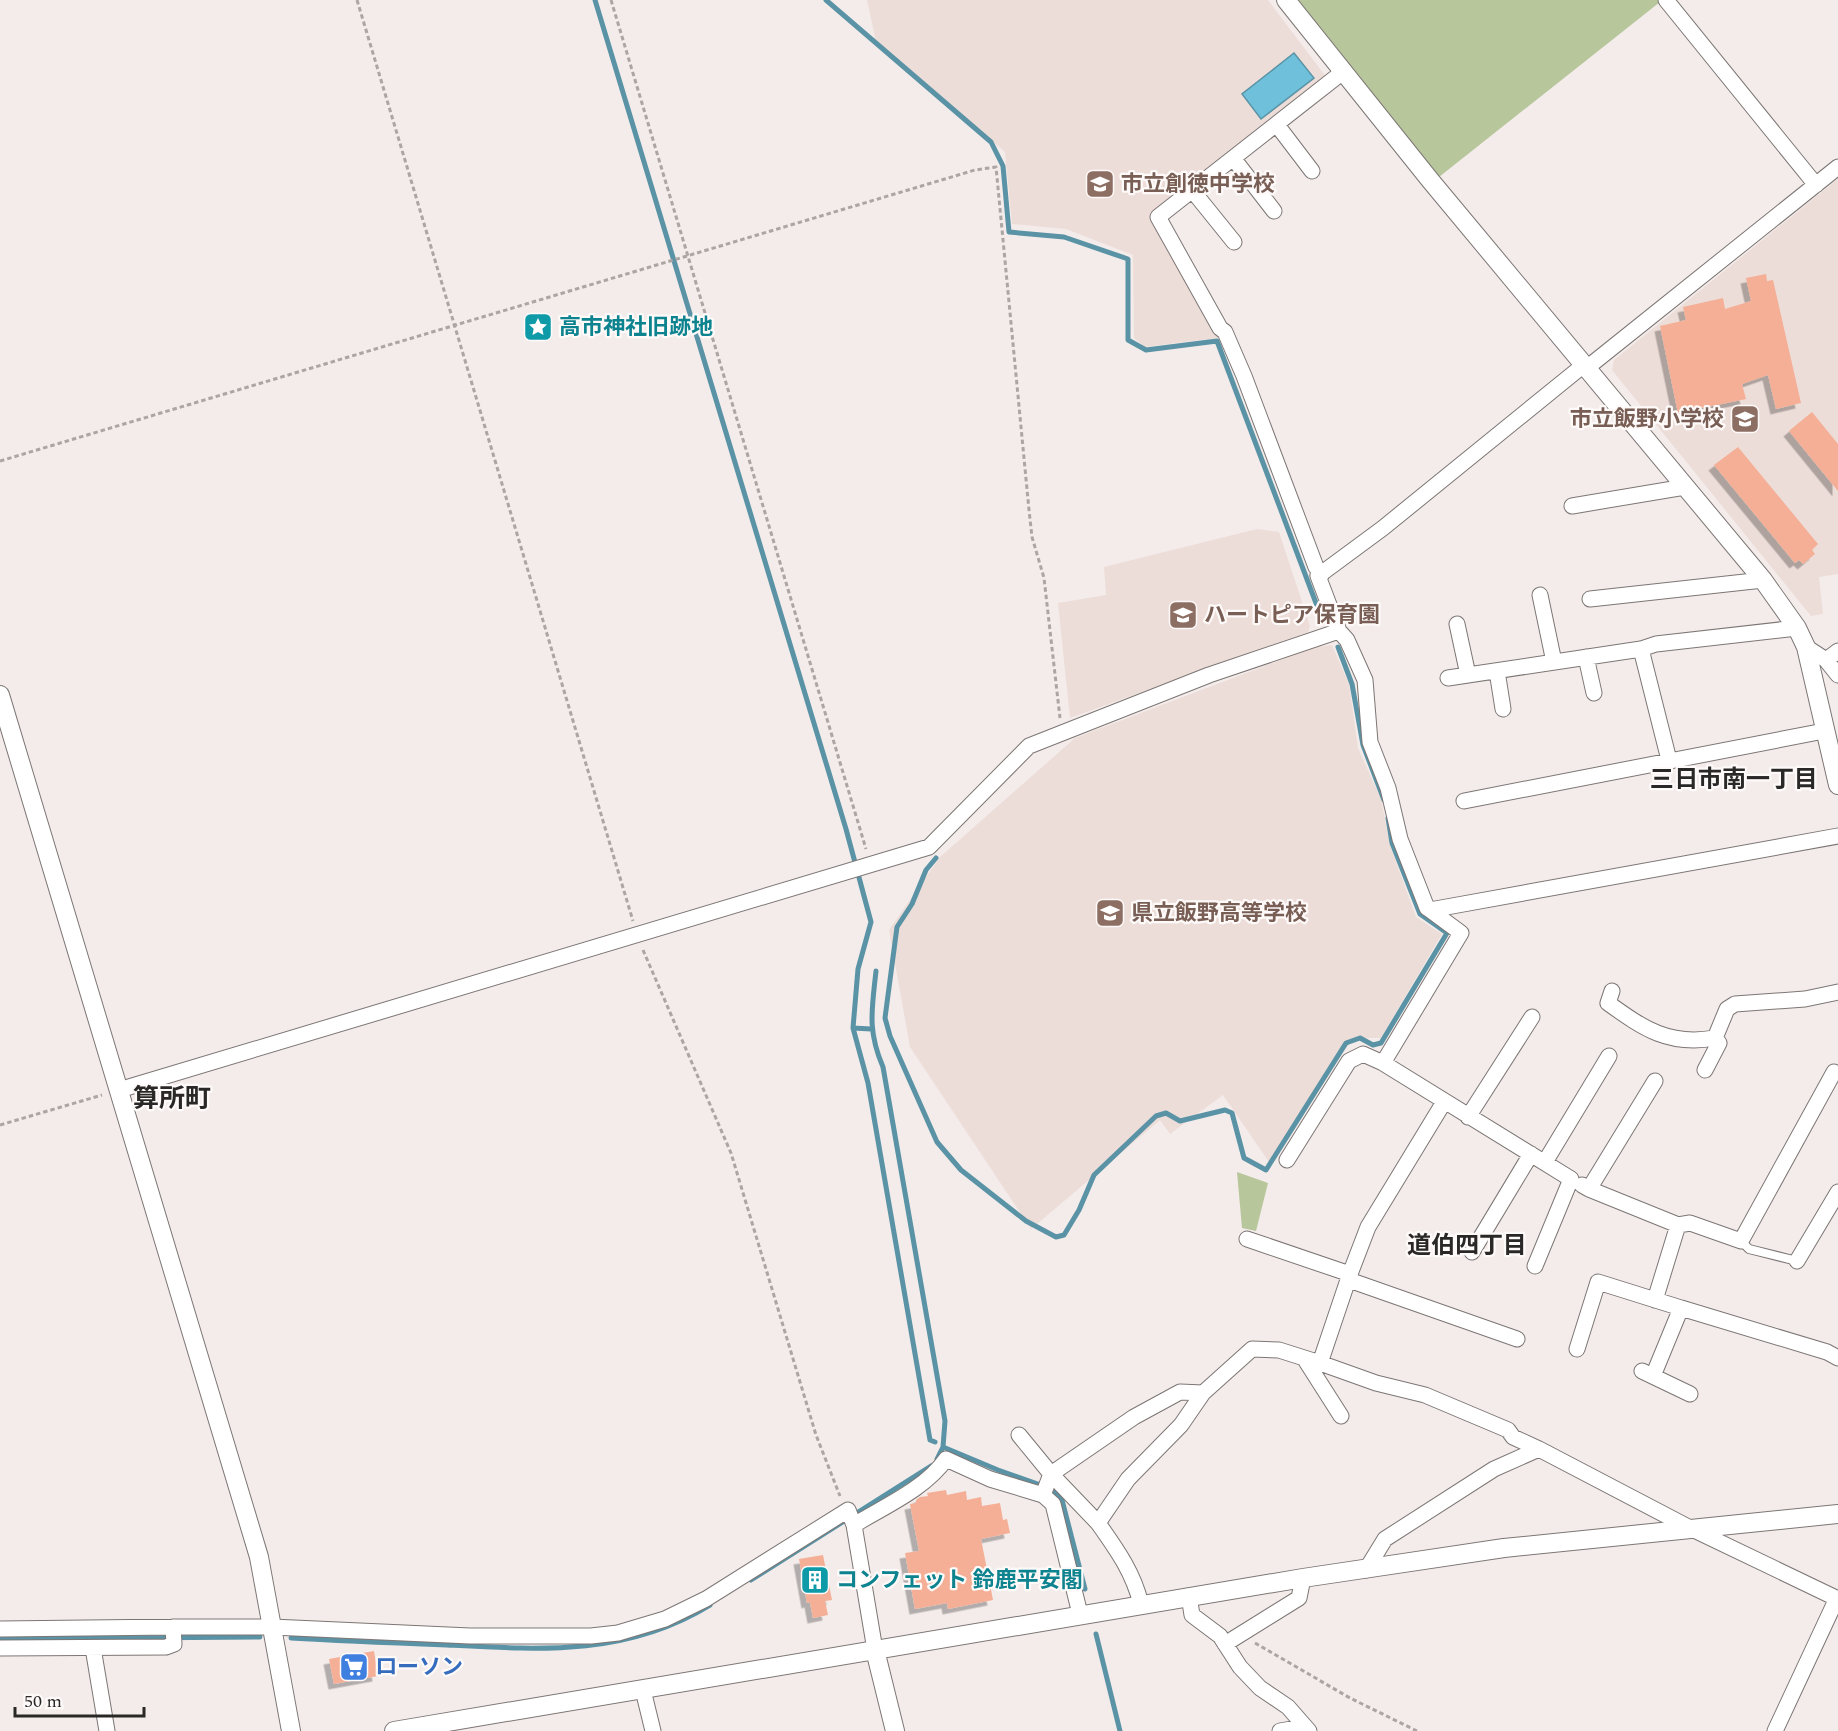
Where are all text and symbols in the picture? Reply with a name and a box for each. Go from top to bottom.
school or university icon: 市立創徳中学校 [1084,168,1116,200]
place label: 市立創徳中学校 [1121,168,1275,201]
place icon: 高市神社旧跡地 [522,311,554,343]
place label: 高市神社旧跡地 [559,311,713,344]
place label: 市立飯野小学校 [1570,403,1724,436]
school or university icon: 市立飯野小学校 [1729,403,1761,435]
school or university icon: ハートピア保育園 [1167,599,1199,631]
place label: ハートピア保育園 [1204,599,1380,632]
district label: 三日市南一丁目 [1650,762,1818,798]
school or university icon: 県立飯野高等学校 [1094,897,1126,929]
place label: 県立飯野高等学校 [1131,897,1307,930]
district label: 算所町 [133,1079,211,1119]
district label: 道伯四丁目 [1407,1228,1527,1264]
building icon: コンフェット 鈴鹿平安閣 [799,1564,831,1596]
place label: コンフェット 鈴鹿平安閣 [836,1564,1083,1597]
supermarket icon: ローソン [338,1651,370,1683]
place label: ローソン [375,1651,463,1684]
scale bar [15,1680,144,1718]
text: 50 m [24,1688,62,1715]

